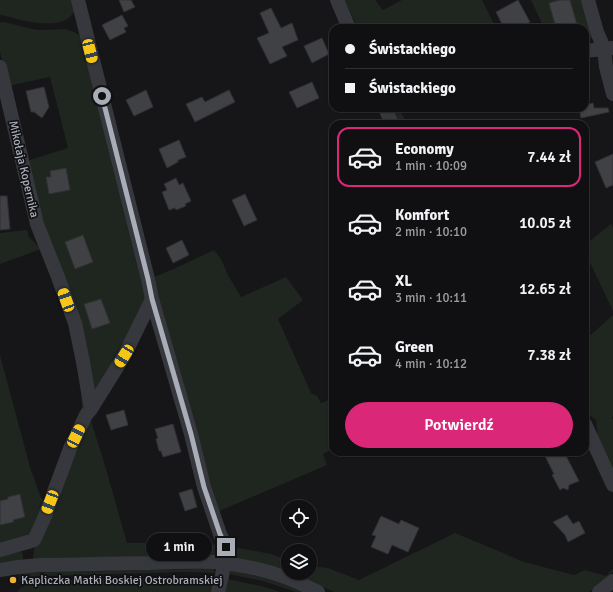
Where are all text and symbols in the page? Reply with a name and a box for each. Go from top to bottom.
car [81,38,99,64]
text: Świstackiego [369,40,456,58]
text: Świstackiego [369,79,456,97]
route start [93,87,111,105]
street label: Mikołaja Kopernika [5,119,42,219]
icon: car [347,139,383,175]
text: Economy [395,140,454,158]
text: 7.44 zł [527,148,571,166]
text: 1 min · 10:09 [395,158,467,174]
icon: car [347,205,383,241]
text: Komfort [395,206,449,224]
text: 10.05 zł [519,214,571,232]
text: 2 min · 10:10 [395,224,467,240]
icon: car [347,271,383,307]
text: XL [395,272,412,290]
text: 12.65 zł [519,280,571,298]
car [56,287,76,313]
text: 3 min · 10:11 [395,290,467,306]
icon: car [347,337,383,373]
text: Green [395,338,434,356]
car [113,343,135,369]
text: 7.38 zł [527,346,571,364]
text: 4 min · 10:12 [395,356,467,372]
button: Potwierdź [345,402,573,448]
car [65,423,87,449]
car [40,489,60,515]
map controls [281,500,317,580]
button: locate [281,500,317,536]
callout: 1 min [146,533,212,561]
route end [217,538,235,556]
text: 1 min [163,539,195,555]
button: layers [281,544,317,580]
place label: Kapliczka Matki Boskiej Ostrobramskiej [21,573,223,588]
marker: Kapliczka Matki Boskiej Ostrobramskiej [8,575,18,585]

